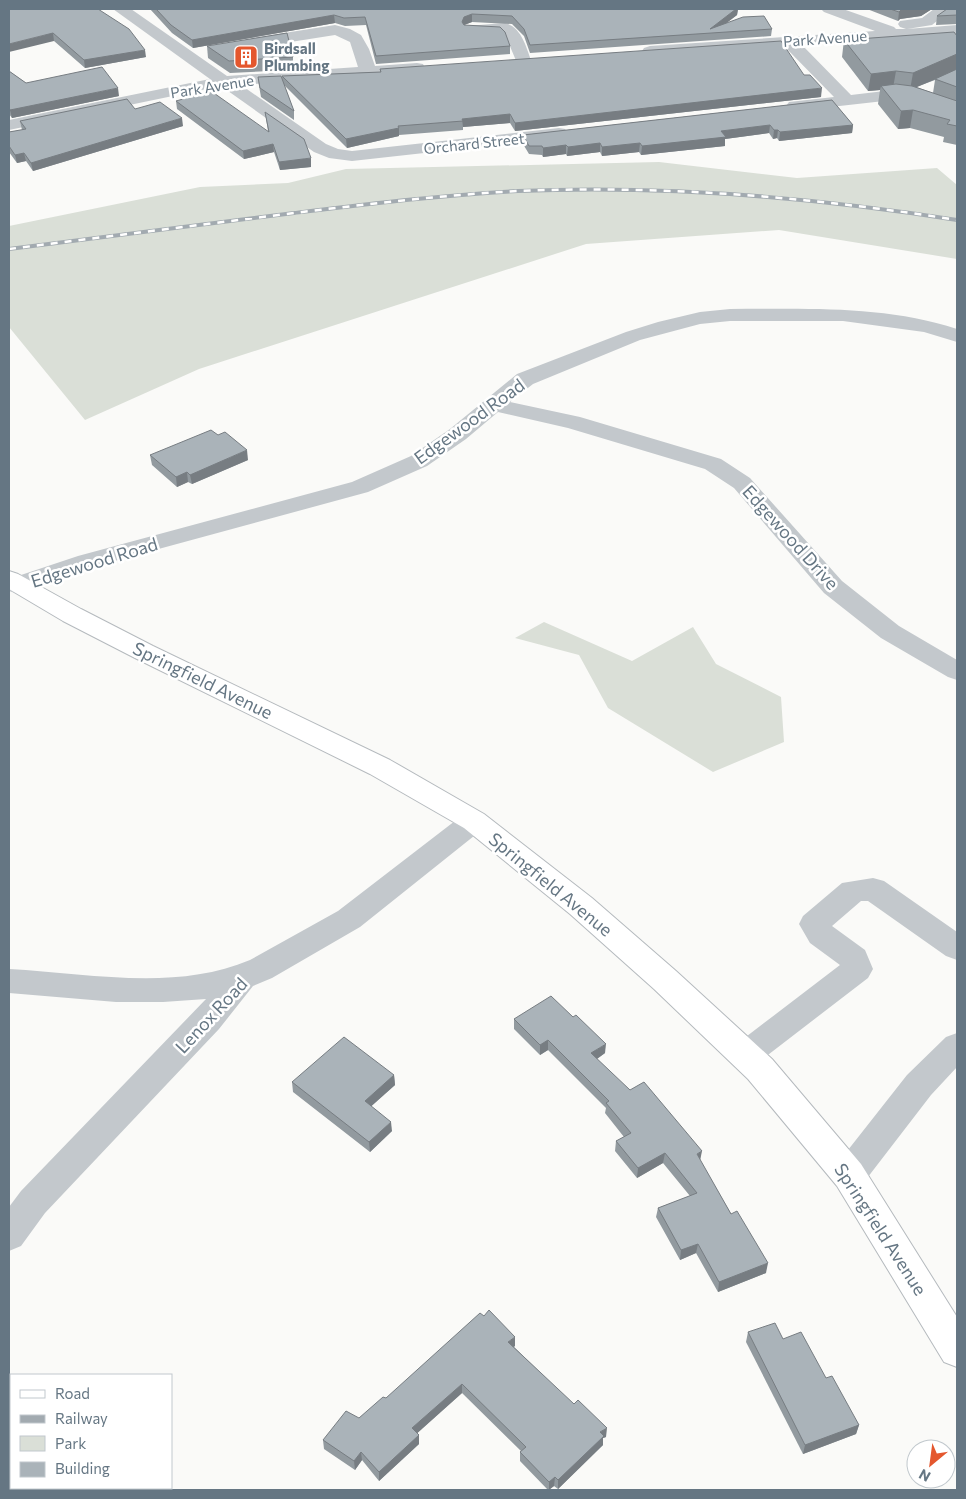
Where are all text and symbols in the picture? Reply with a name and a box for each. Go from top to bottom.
street label: Park Avenue [782,26,868,50]
place label: Birdsall Plumbing [264,39,329,74]
building icon: Birdsall Plumbing [233,44,259,70]
street label: Park Avenue [169,71,255,101]
street label: Orchard Street [423,129,525,157]
street label: Edgewood Road [409,373,529,469]
street label: Edgewood Drive [738,480,844,594]
street label: Edgewood Road [28,532,160,592]
street label: Springfield Avenue [130,637,276,723]
street label: Springfield Avenue [485,827,617,941]
street label: Lenox Road [170,973,252,1057]
street label: Springfield Avenue [830,1159,932,1299]
legend [10,1374,172,1489]
text: Road [55,1384,90,1402]
text: Railway [55,1409,108,1427]
text: Park [55,1434,86,1452]
north arrow [906,1439,956,1489]
text: Building [55,1459,110,1477]
text: N [916,1466,933,1486]

